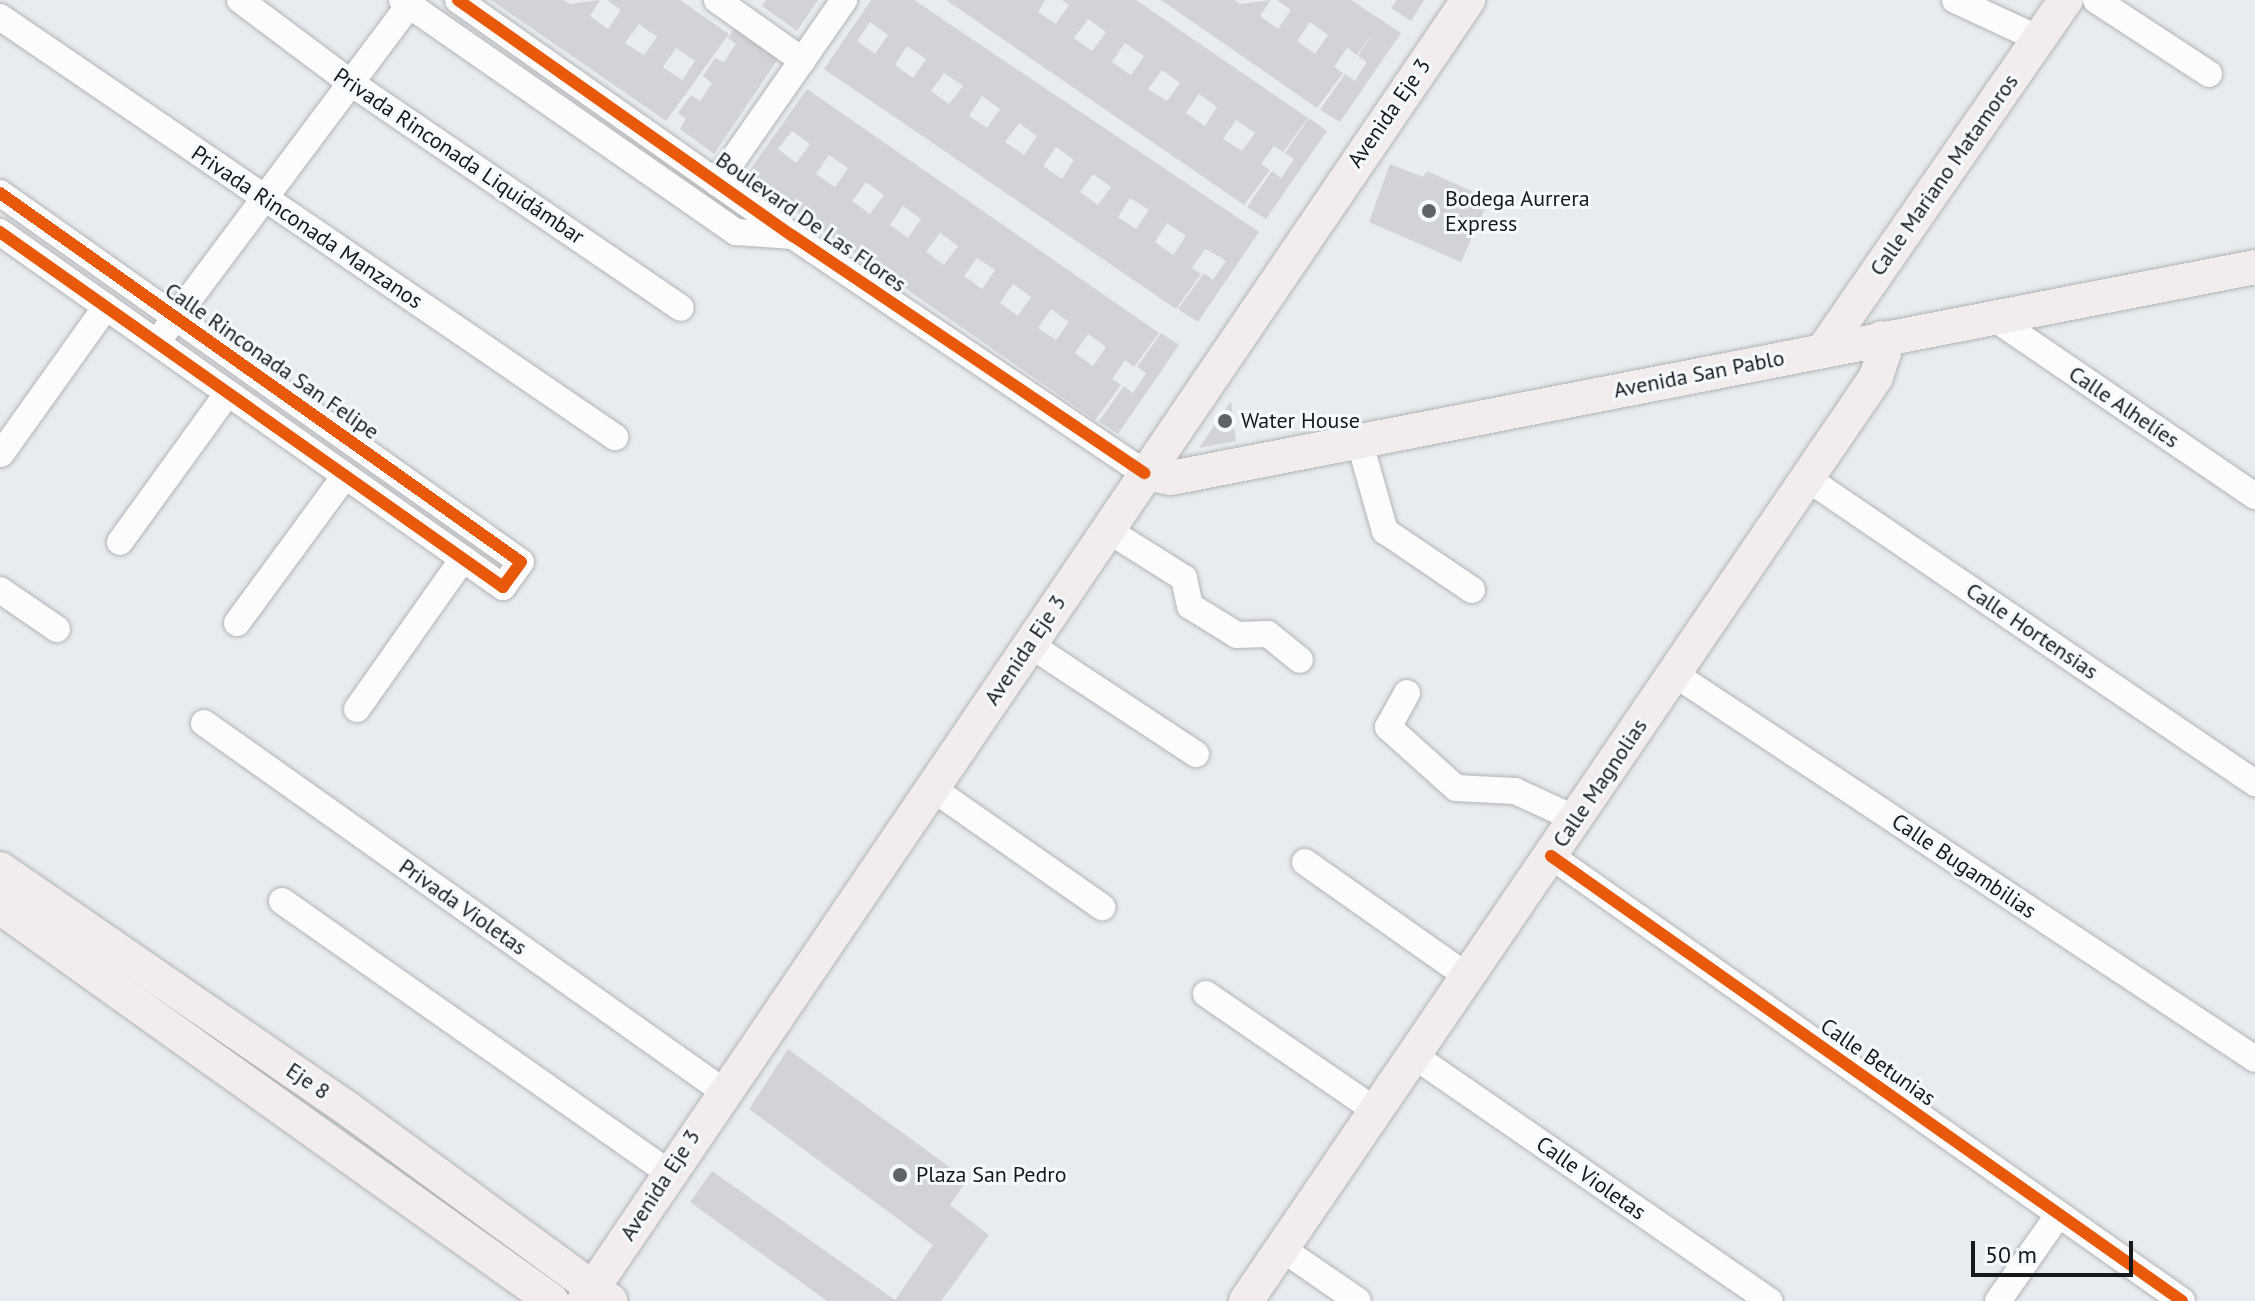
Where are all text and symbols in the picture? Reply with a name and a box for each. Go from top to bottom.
street label: Avenida Eje 3 [1342,53,1436,173]
street label: Privada Rinconada Liquidámbar [329,62,589,250]
street label: Calle Mariano Matamoros [1864,69,2024,281]
street label: Privada Rinconada Manzanos [186,140,428,314]
street label: Boulevard De Las Flores [711,146,911,298]
place label: Bodega Aurrera Express [1445,185,1590,236]
marker: Bodega Aurrera Express [1420,202,1438,220]
street label: Calle Rinconada San Felipe [160,277,384,445]
street label: Avenida San Pablo [1611,345,1787,403]
street label: Calle Alhelíes [2063,360,2185,454]
place label: Water House [1241,408,1360,434]
marker: Water House [1216,412,1234,430]
street label: Calle Hortensias [1961,577,2103,685]
street label: Avenida Eje 3 [979,590,1071,710]
street label: Calle Magnolias [1547,714,1653,852]
street label: Calle Bugambilias [1887,808,2041,924]
street label: Privada Violetas [394,853,532,961]
street label: Calle Betunias [1815,1013,1941,1111]
street label: Eje 8 [281,1057,335,1105]
street label: Avenida Eje 3 [614,1125,706,1245]
street label: Calle Violetas [1531,1130,1651,1226]
place label: Plaza San Pedro [916,1162,1067,1188]
marker: Plaza San Pedro [891,1166,909,1184]
scale bar [1975,1225,2137,1275]
text: 50 m [1985,1239,2037,1270]

